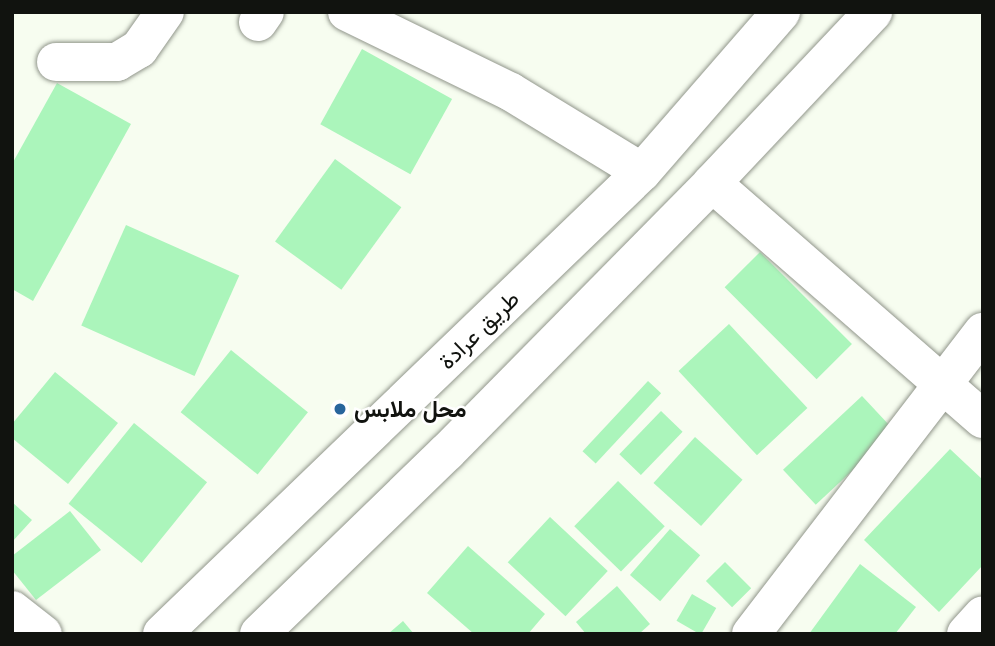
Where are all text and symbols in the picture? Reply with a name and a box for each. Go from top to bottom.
street label: طريق عرادة [433,285,525,375]
place label: محل ملابس [354,395,467,423]
marker: محل ملابس [332,401,348,417]

